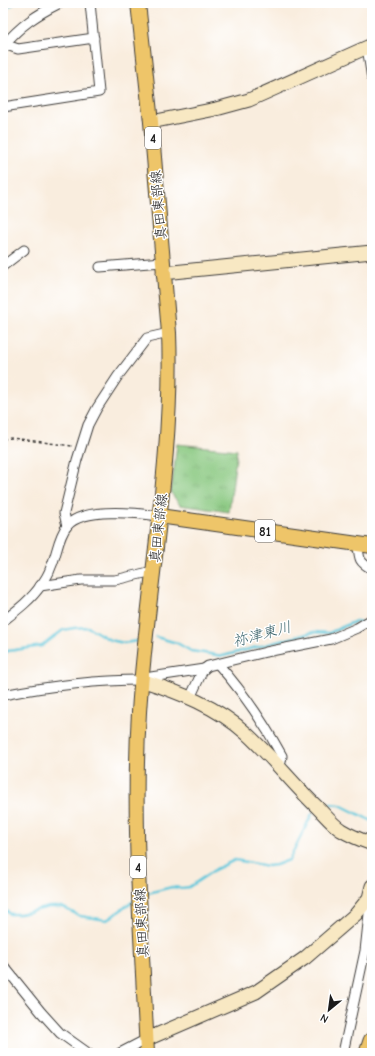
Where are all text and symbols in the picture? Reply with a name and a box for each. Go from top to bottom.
road number: 4 [145,127,161,149]
street label: 真田東部線 [147,169,170,241]
street label: 真田東部線 [146,492,171,564]
road number: 81 [255,520,275,542]
water label: 祢津東川 [231,618,293,650]
road number: 4 [130,856,146,878]
street label: 真田東部線 [131,888,152,958]
north arrow [309,990,349,1030]
text: N [318,1011,331,1026]

